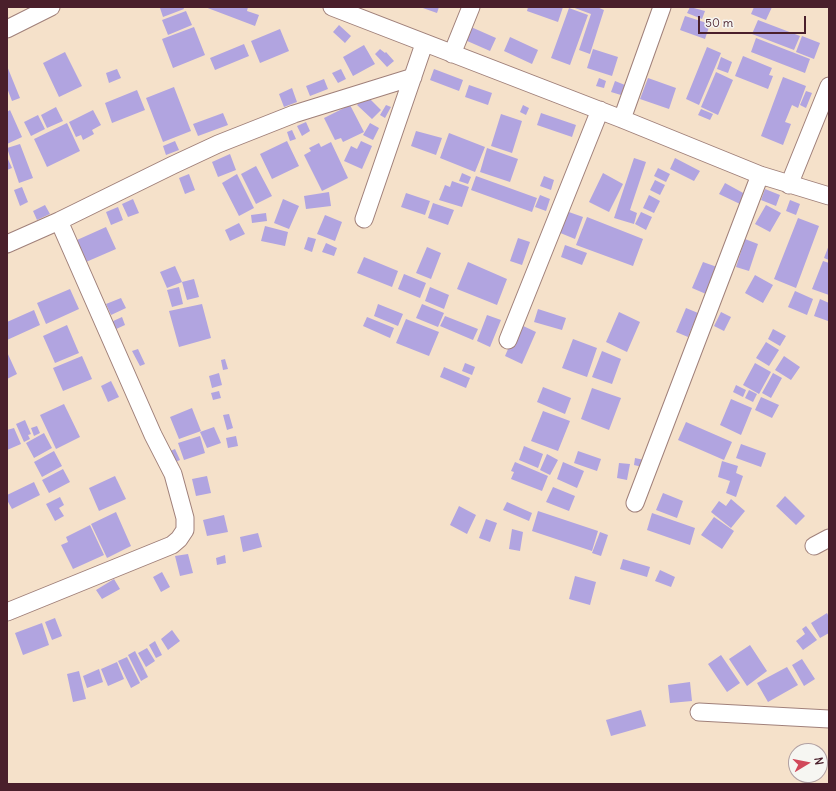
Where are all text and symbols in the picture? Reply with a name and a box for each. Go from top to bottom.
scale bar [700,8,808,34]
text: 50 m [705,15,733,30]
north arrow [788,743,828,783]
text: N [811,756,826,766]

